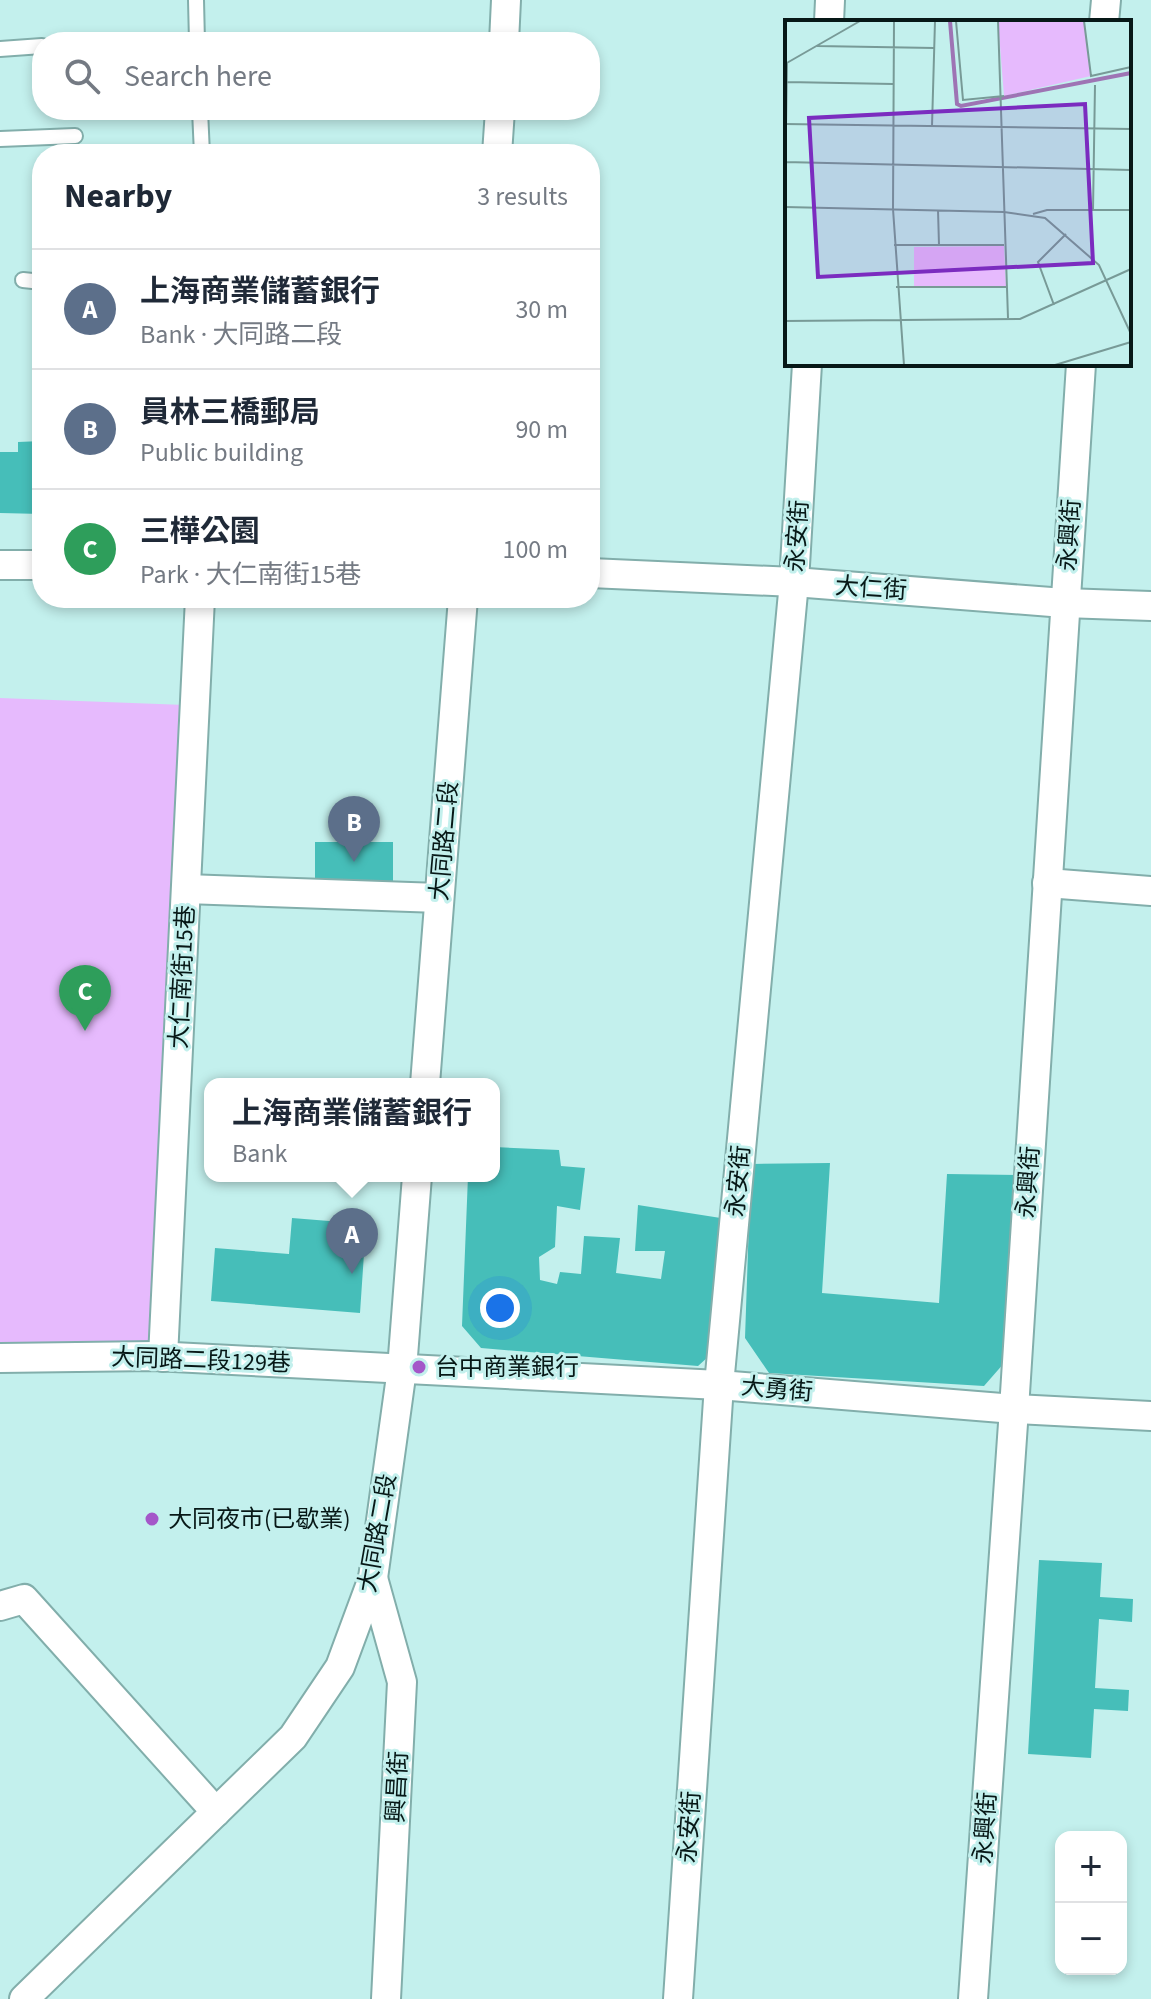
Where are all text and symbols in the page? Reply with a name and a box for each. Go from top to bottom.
inset map [785,20,1131,366]
search box [32,32,600,120]
icon: search [60,54,104,98]
text: Search here [124,55,272,98]
text: Nearby [64,172,172,221]
text: 3 results [477,178,568,215]
text: 上海商業儲蓄銀行 [140,270,380,313]
text: A [83,291,97,328]
text: 30 m [515,291,568,328]
text: Bank · 大同路二段 [140,316,342,353]
text: 員林三橋郵局 [140,391,320,434]
text: B [82,411,98,448]
text: 90 m [515,411,568,448]
text: Public building [140,434,303,471]
street label: 永興街 [1050,498,1089,572]
street label: 永安街 [778,499,817,573]
text: 三樺公園 [140,510,260,553]
text: C [82,531,98,568]
text: 100 m [502,531,568,568]
text: Park · 大仁南街15巷 [140,556,361,593]
street label: 大仁街 [834,569,908,608]
street label: 大同路二段 [422,780,467,902]
pin: B [328,796,380,862]
street label: 大仁南街15巷 [161,904,204,1050]
pin: C [59,965,111,1031]
popup [204,1078,500,1182]
text: 上海商業儲蓄銀行 [232,1092,472,1135]
text: Bank [232,1135,287,1172]
street label: 永安街 [718,1144,759,1218]
street label: 永興街 [1009,1145,1048,1219]
pin: A [326,1208,378,1274]
your location [480,1288,520,1328]
street label: 大同路二段129巷 [111,1340,291,1381]
place label: 台中商業銀行 [435,1350,579,1385]
marker: 台中商業銀行 [410,1358,428,1376]
street label: 大勇街 [740,1369,814,1410]
street label: 大同路二段 [350,1471,405,1595]
place label: 大同夜市(已歇業) [168,1502,351,1537]
marker: 大同夜市(已歇業) [143,1510,161,1528]
street label: 興昌街 [378,1750,417,1824]
street label: 永安街 [670,1790,709,1864]
street label: 永興街 [966,1791,1005,1865]
map controls [1055,1831,1127,1975]
button: + [1055,1831,1127,1903]
button: − [1055,1903,1127,1975]

